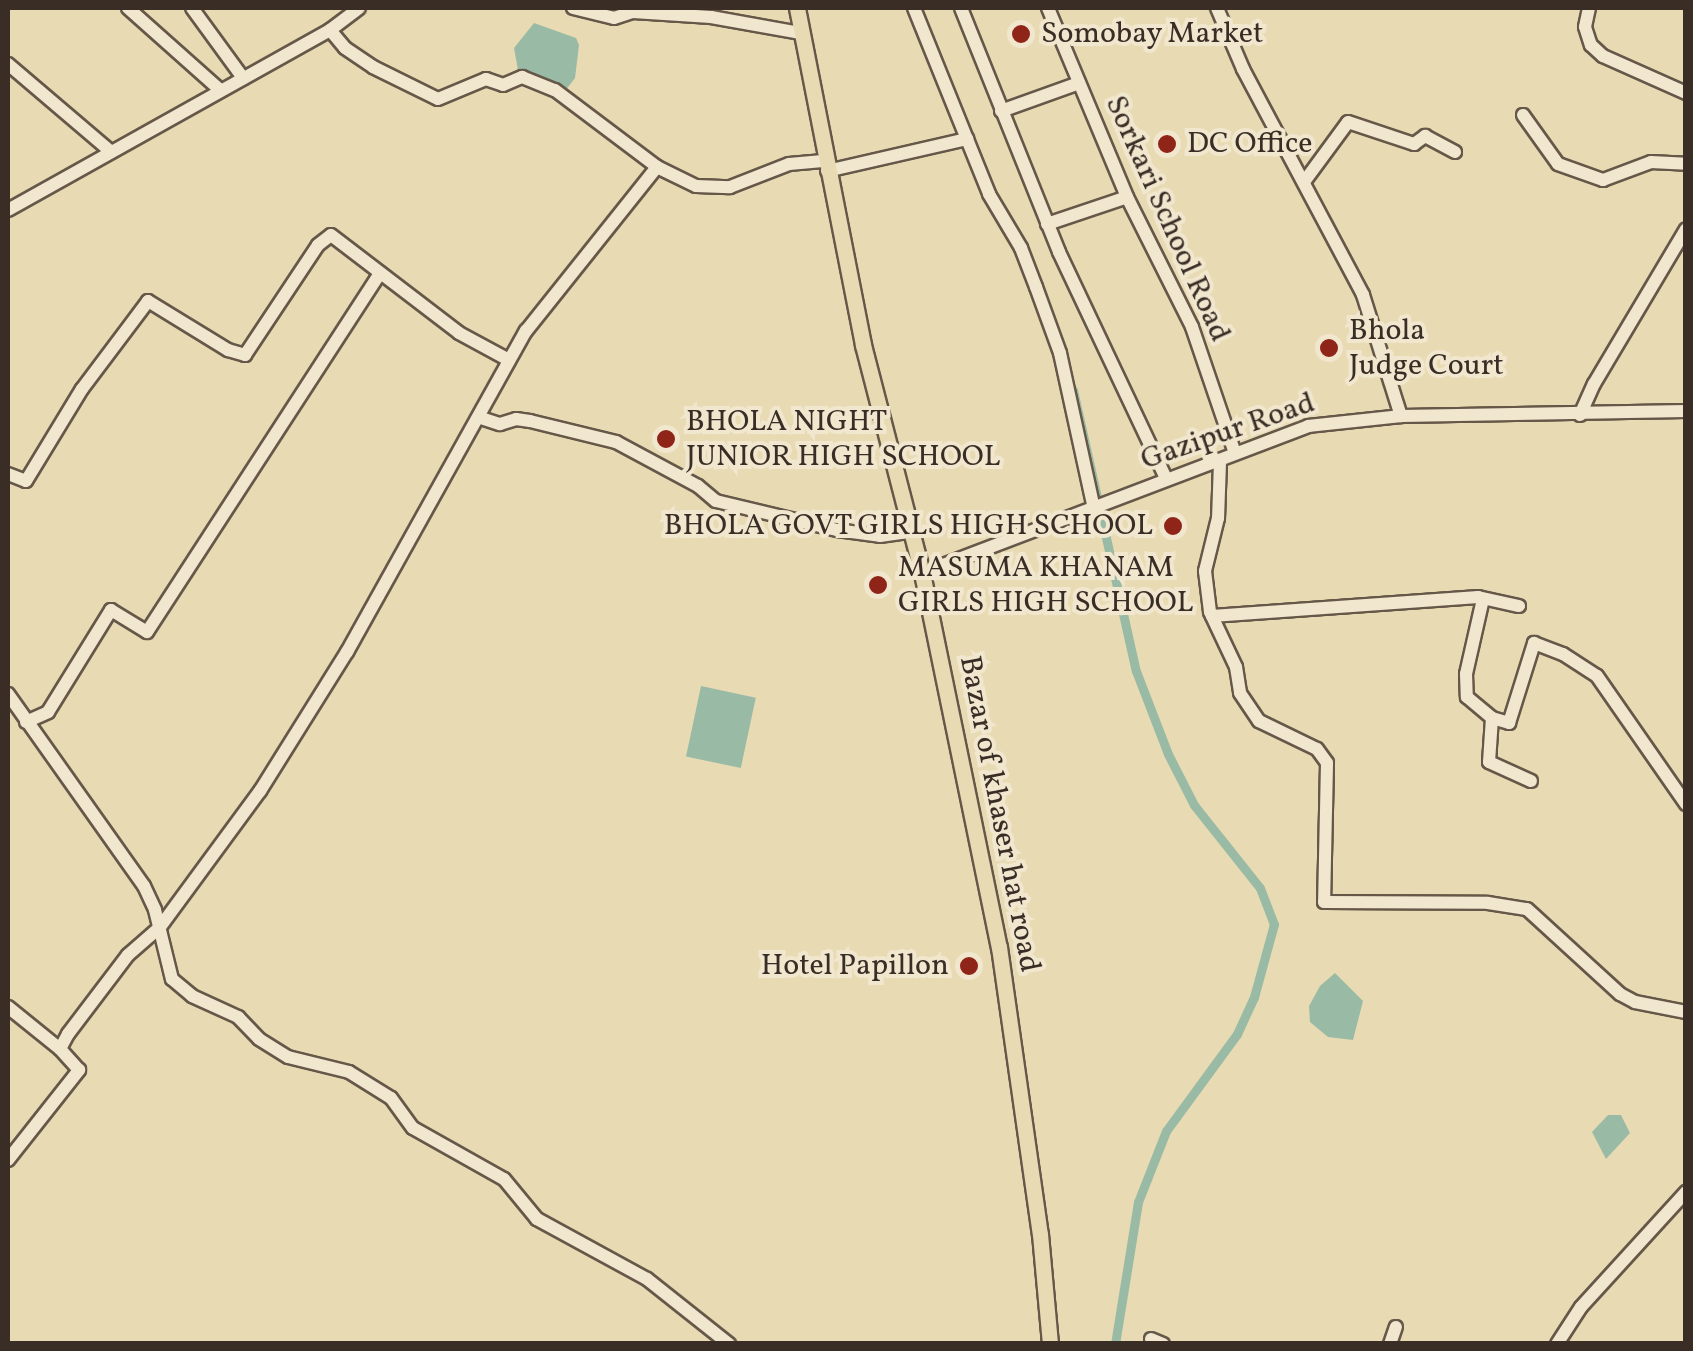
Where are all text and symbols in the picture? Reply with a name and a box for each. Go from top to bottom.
place label: Somobay Market [1041,16,1264,52]
marker: Somobay Market [1010,23,1032,45]
street label: Sorkari School Road [1097,90,1237,348]
place label: DC Office [1187,126,1313,162]
marker: DC Office [1156,133,1178,155]
place label: Bhola Judge Court [1349,313,1504,384]
marker: Bhola Judge Court [1318,337,1340,359]
street label: Gazipur Road [1136,385,1320,479]
place label: BHOLA NIGHT JUNIOR HIGH SCHOOL [686,404,1001,474]
marker: BHOLA NIGHT JUNIOR HIGH SCHOOL [655,428,677,450]
place label: BHOLA GOVT GIRLS HIGH SCHOOL [663,508,1153,544]
marker: BHOLA GOVT GIRLS HIGH SCHOOL [1162,515,1184,537]
place label: MASUMA KHANAM GIRLS HIGH SCHOOL [898,550,1194,620]
marker: MASUMA KHANAM GIRLS HIGH SCHOOL [867,574,889,596]
street label: Bazar of khaser hat road [951,654,1047,974]
place label: Hotel Papillon [761,948,949,984]
marker: Hotel Papillon [958,955,980,977]

